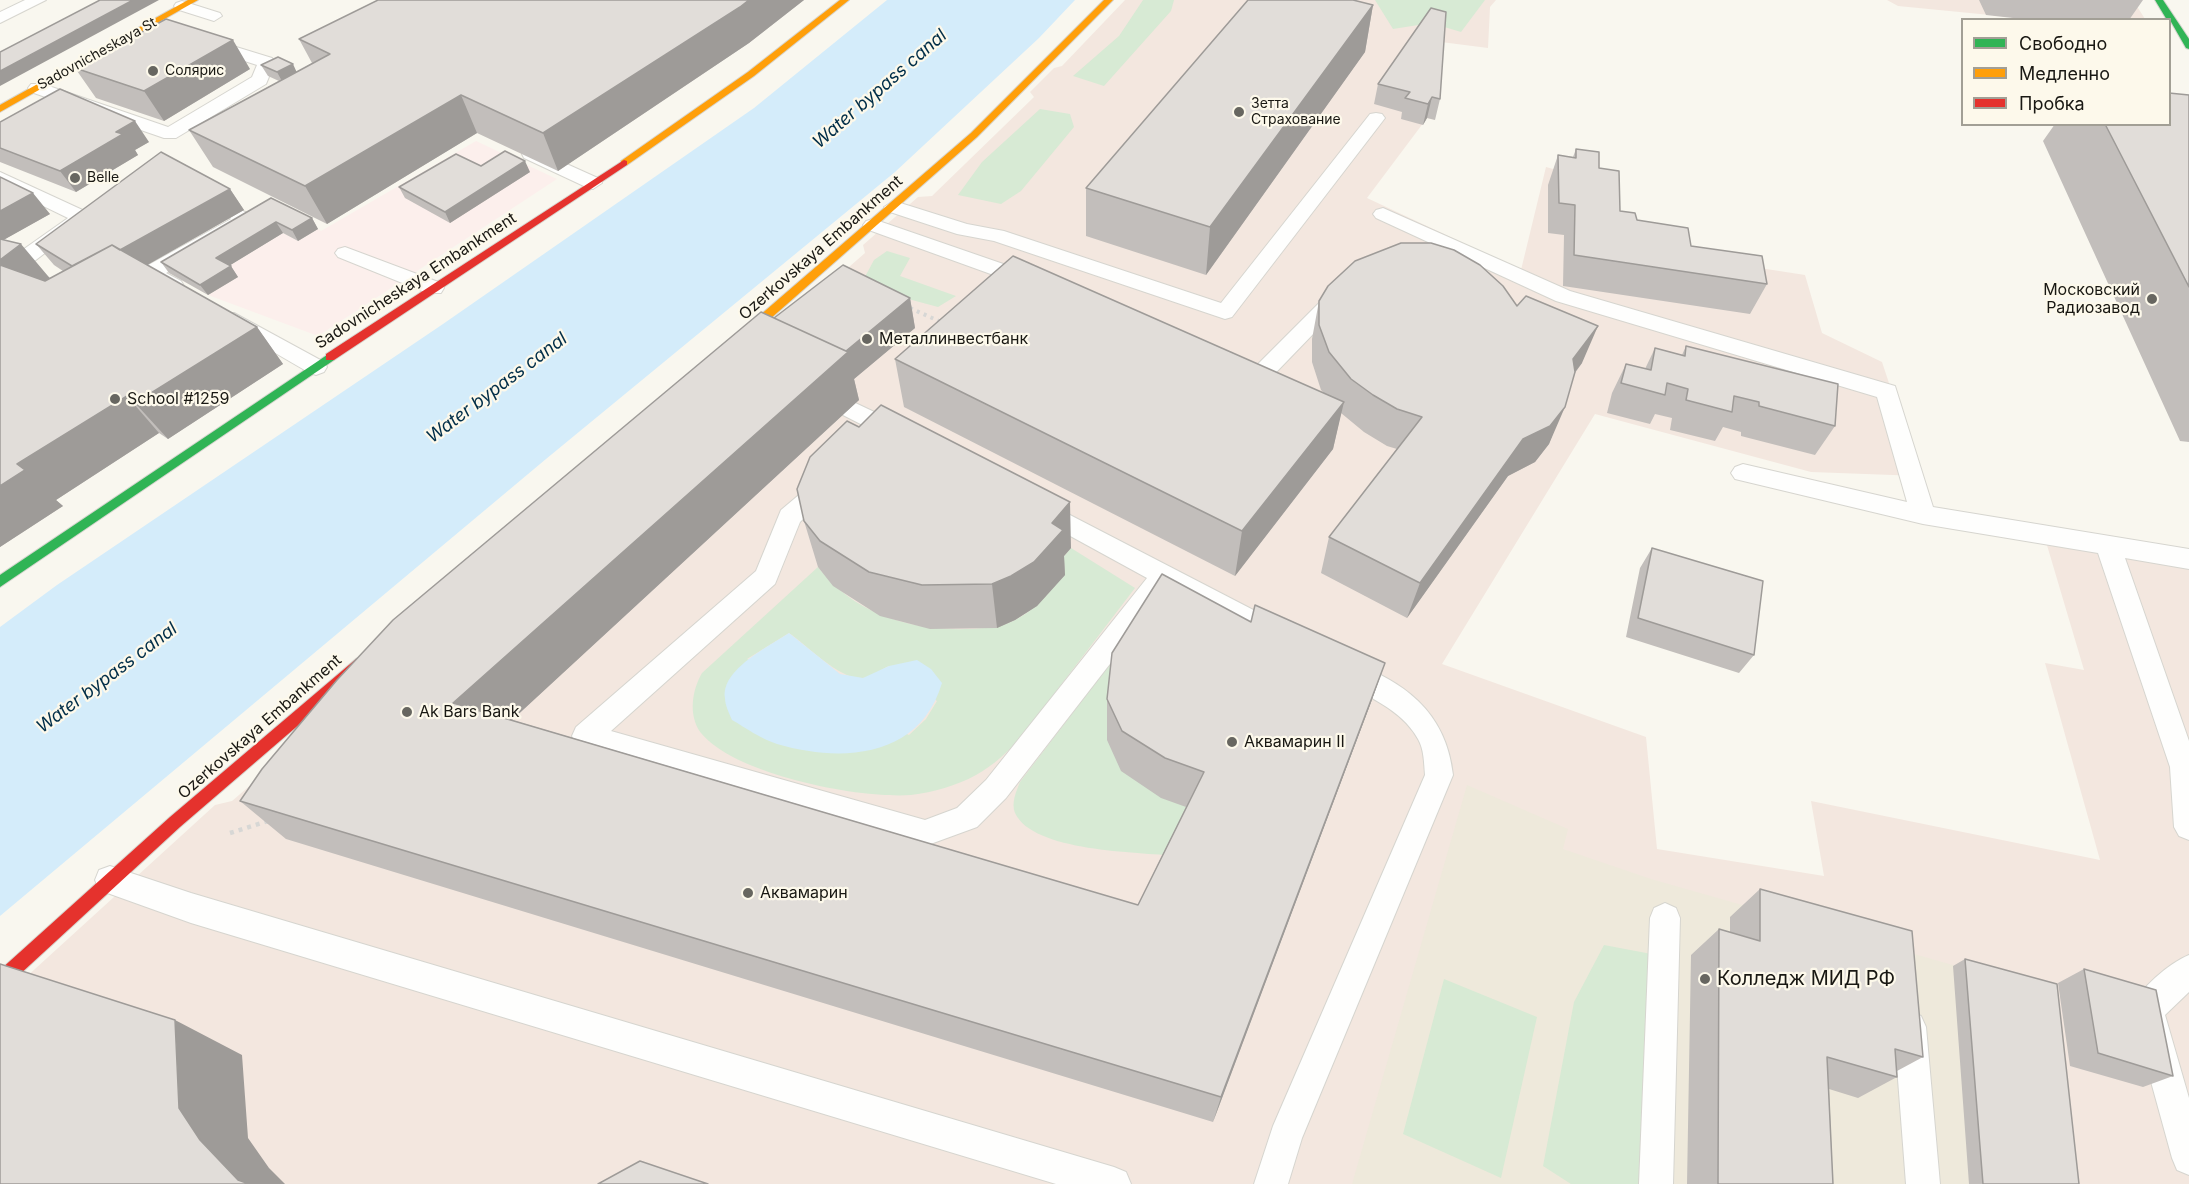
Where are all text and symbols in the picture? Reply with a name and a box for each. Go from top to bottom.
street label: Sadovnicheskaya St [35,14,159,94]
legend [1961,18,2171,126]
water label: Water bypass canal [809,25,951,153]
text: Свободно [2019,33,2107,54]
place label: Солярис [165,63,224,79]
text: Медленно [2019,63,2110,84]
marker: Солярис [146,64,160,78]
text: Пробка [2019,93,2085,114]
place label: Зетта Страхование [1251,96,1341,128]
marker: Зетта Страхование [1232,105,1246,119]
place label: Belle [87,170,119,186]
marker: Belle [68,171,82,185]
street label: Ozerkovskaya Embankment [735,172,907,324]
street label: Sadovnicheskaya Embankment [312,209,520,353]
place label: Московский Радиозавод [2043,280,2140,318]
marker: Московский Радиозавод [2145,292,2159,306]
water label: Water bypass canal [423,328,571,448]
place label: Металлинвестбанк [879,329,1028,349]
marker: Металлинвестбанк [860,332,874,346]
place label: School #1259 [127,389,229,409]
marker: School #1259 [108,392,122,406]
water label: Water bypass canal [33,618,181,738]
street label: Ozerkovskaya Embankment [174,651,346,803]
place label: Ak Bars Bank [419,702,519,722]
marker: Ak Bars Bank [400,705,414,719]
place label: Аквамарин II [1244,732,1345,752]
marker: Аквамарин II [1225,735,1239,749]
place label: Аквамарин [760,883,848,903]
marker: Аквамарин [741,886,755,900]
place label: Колледж МИД РФ [1717,967,1895,991]
marker: Колледж МИД РФ [1698,972,1712,986]

